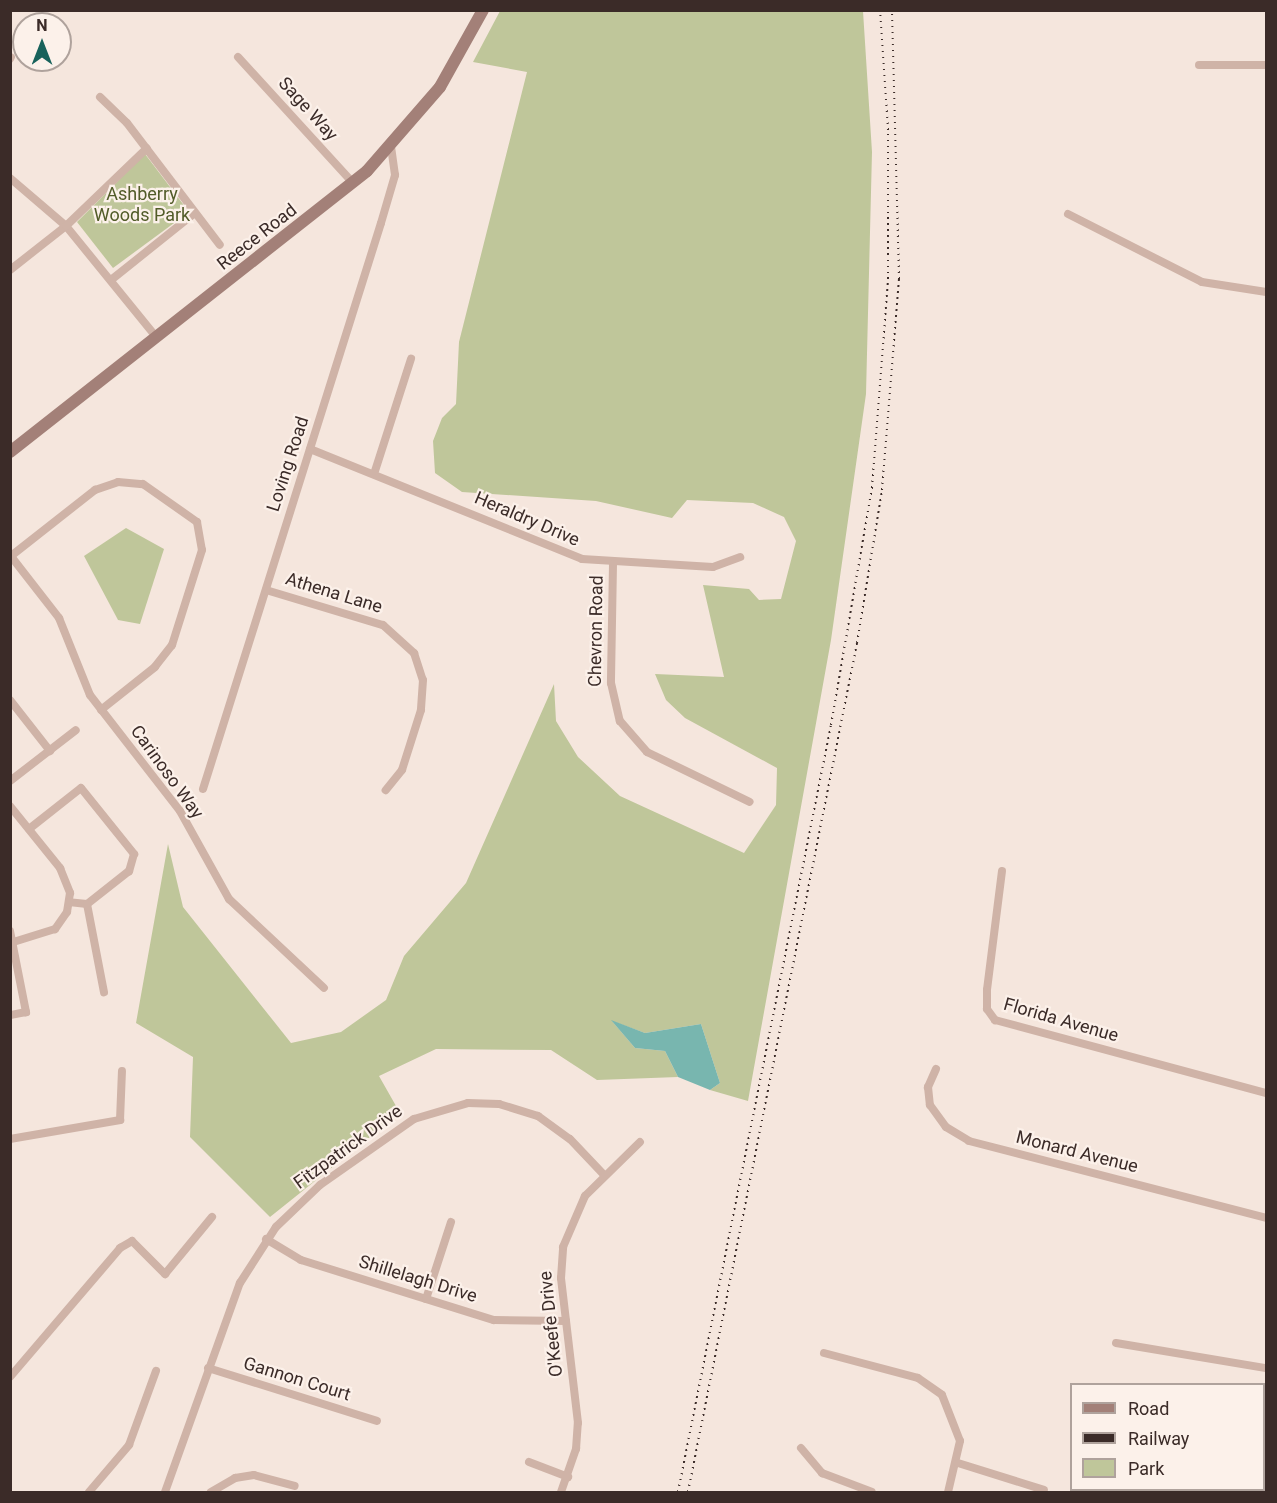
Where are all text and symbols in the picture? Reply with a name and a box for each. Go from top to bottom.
north arrow [12,12,72,72]
text: N [36,16,48,35]
street label: Sage Way [274,73,342,145]
park label: Ashberry Woods Park [94,184,190,226]
street label: Reece Road [213,199,301,275]
street label: Loving Road [262,414,314,514]
street label: Heraldry Drive [471,487,583,551]
street label: Athena Lane [283,568,385,618]
street label: Chevron Road [584,575,608,687]
street label: Carinoso Way [126,721,208,823]
street label: Florida Avenue [1001,993,1121,1047]
street label: Fitzpatrick Drive [290,1100,406,1194]
street label: Monard Avenue [1014,1126,1140,1178]
street label: Shillelagh Drive [356,1251,480,1307]
street label: O'Keefe Drive [535,1270,567,1378]
street label: Gannon Court [241,1352,353,1406]
legend [1070,1383,1265,1491]
text: Road [1128,1398,1169,1419]
text: Railway [1128,1428,1189,1449]
text: Park [1128,1458,1164,1479]

